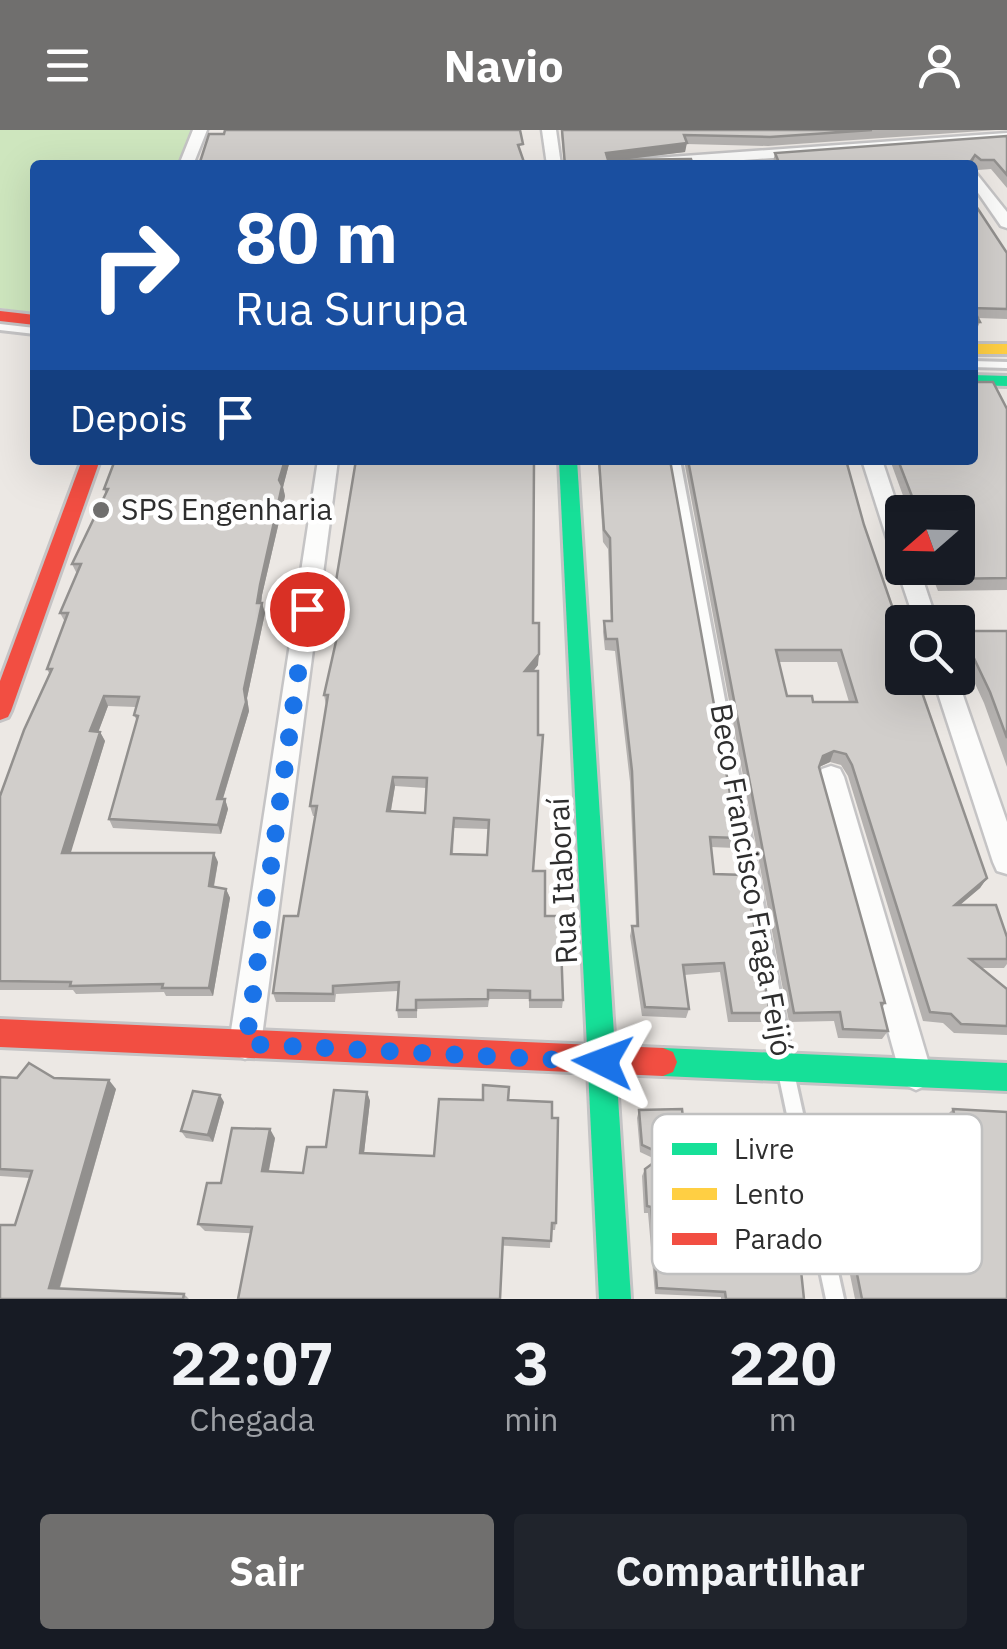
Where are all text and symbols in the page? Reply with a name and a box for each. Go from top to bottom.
text: Navio [443,36,564,94]
icon: menu [40,38,95,93]
icon: person [912,38,967,93]
text: 80 m [235,191,398,282]
icon: right [70,200,200,330]
text: Rua Surupa [235,279,468,337]
icon: arrive [208,390,263,445]
text: Depois [70,393,188,442]
place label: SPS Engenharia [121,489,332,528]
north arrow [885,495,975,585]
map controls [885,495,975,695]
marker: SPS Engenharia [90,499,112,521]
pin [265,567,350,652]
icon: arrive [280,582,335,637]
button: search [885,605,975,695]
street label: Beco Francisco Fraga Feijó [702,700,803,1059]
street label: Rua Itaboraí [538,796,585,965]
position arrow [551,1010,655,1114]
legend [652,1114,982,1274]
text: Livre [734,1130,794,1167]
text: Lento [734,1175,804,1212]
text: Parado [734,1220,823,1257]
text: 22:07 [170,1323,334,1402]
text: 3 [513,1323,549,1402]
text: 220 [729,1323,837,1402]
text: Chegada [190,1398,315,1440]
text: min [504,1398,558,1440]
text: m [769,1398,797,1440]
button: Sair [40,1514,494,1629]
button: Compartilhar [514,1514,967,1629]

